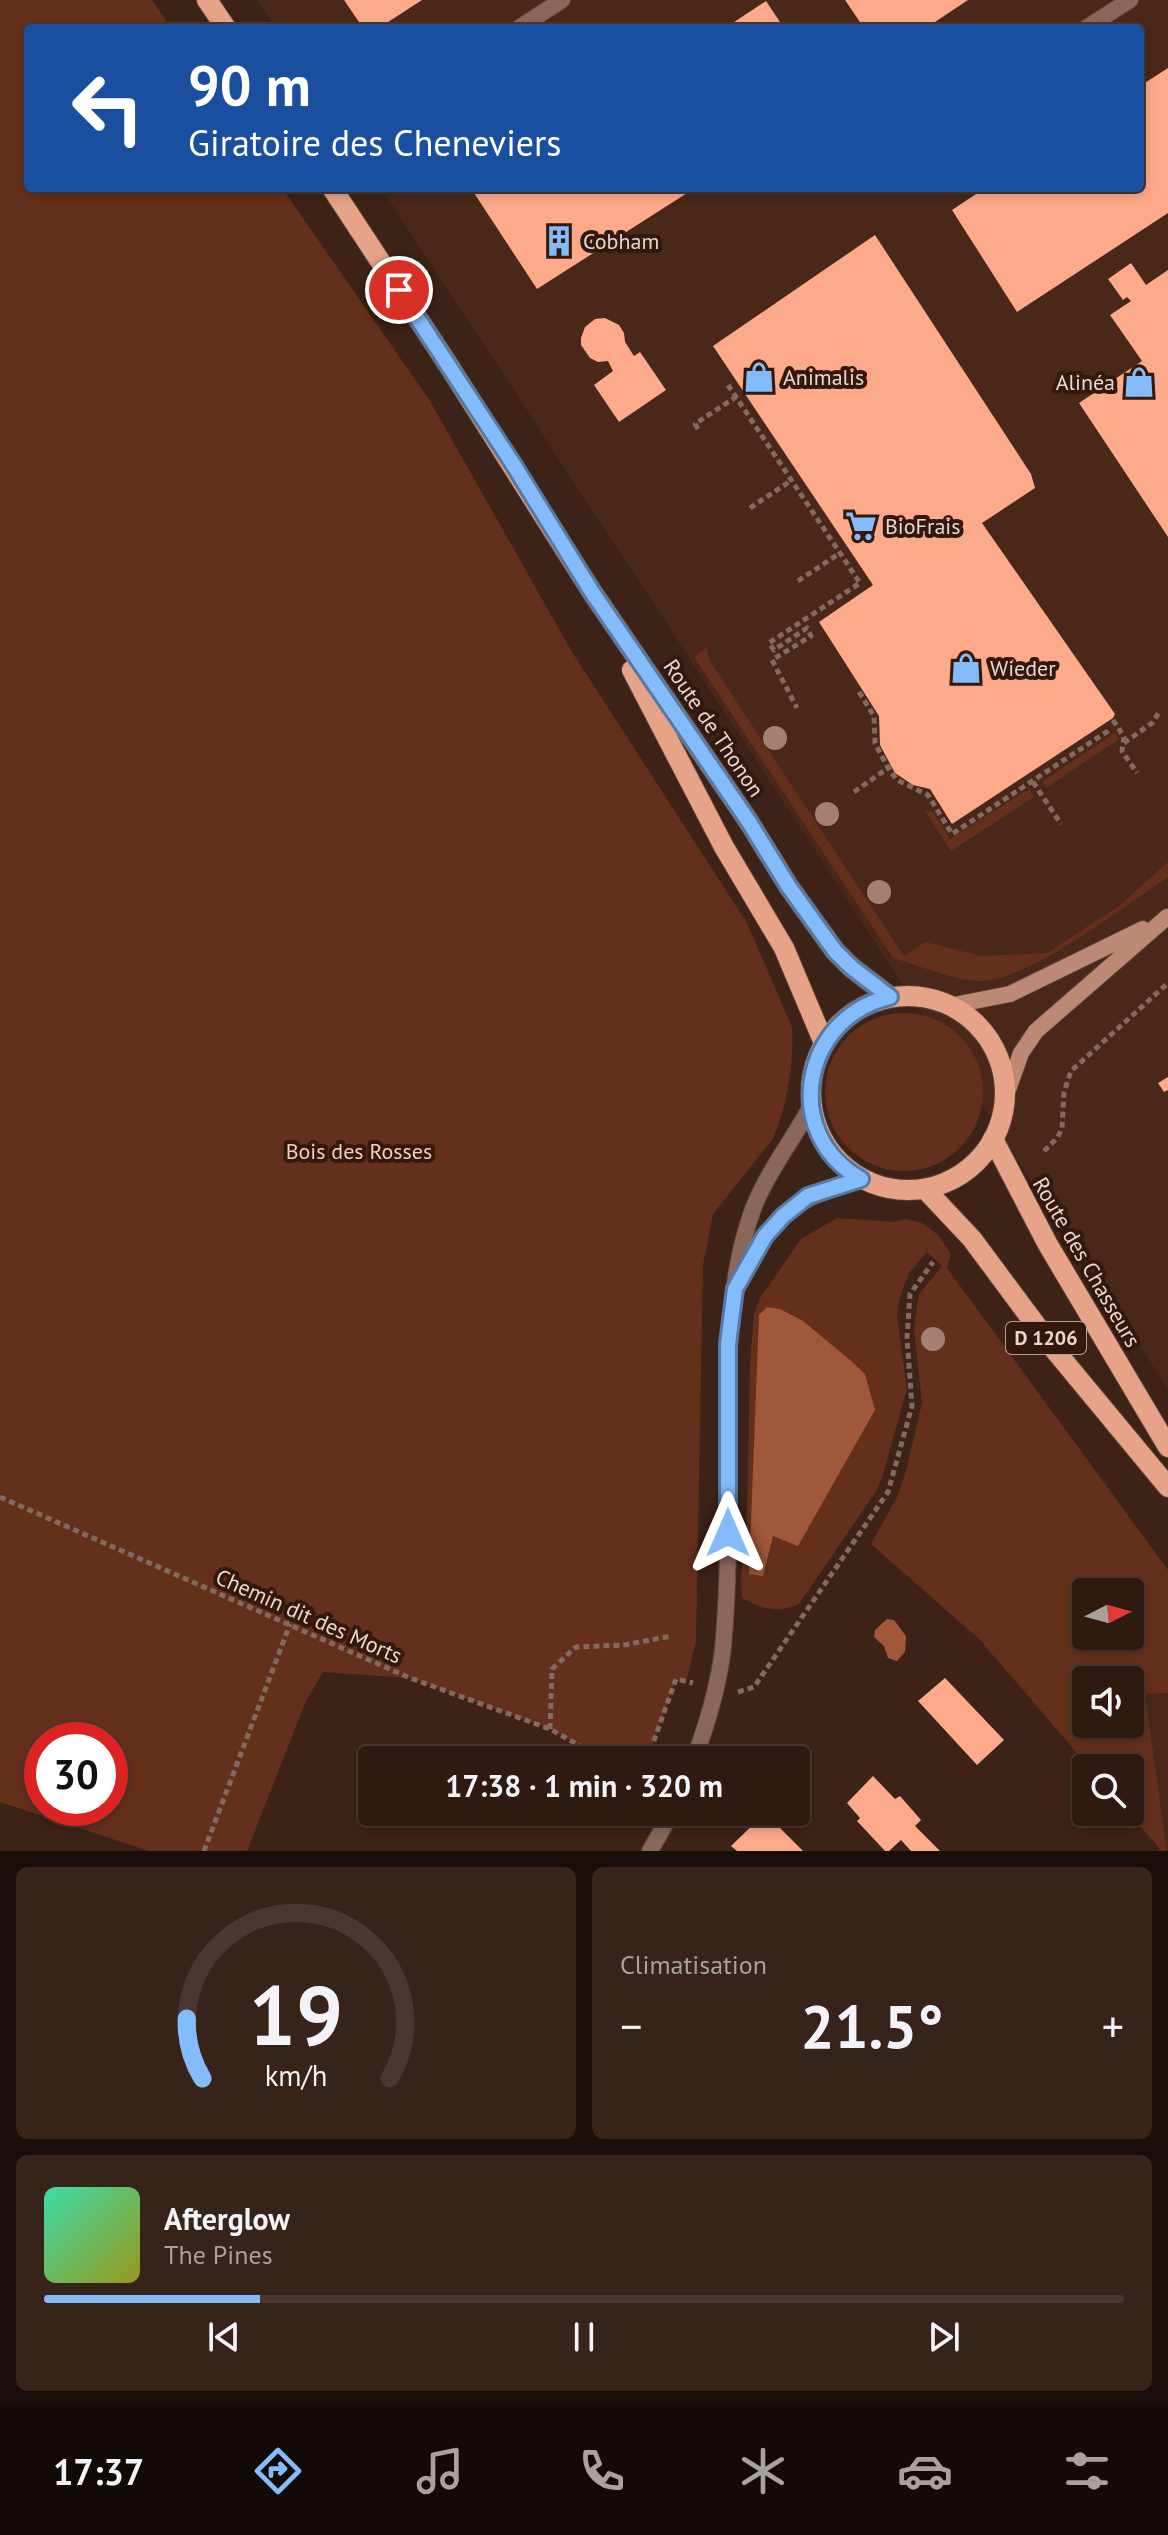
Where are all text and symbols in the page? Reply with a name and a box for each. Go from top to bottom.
text: 90 m [188,49,311,121]
icon: left [56,56,160,160]
text: Giratoire des Cheneviers [188,119,562,166]
building icon: Cobham [542,224,576,258]
place label: Cobham [583,227,659,255]
pin [365,256,433,324]
icon: arrive [377,268,421,312]
shop icon: Animalis [742,360,776,394]
place label: Animalis [783,363,864,391]
shop icon: Alinéa [1122,365,1156,399]
place label: Alinéa [1056,368,1115,396]
supermarket icon: BioFrais [844,509,878,543]
place label: BioFrais [885,512,960,540]
shop icon: Wieder [949,651,983,685]
street label: Route de Thonon [658,654,770,802]
place label: Wieder [990,654,1056,682]
park label: Bois des Rosses [286,1137,432,1165]
street label: Route des Chasseurs [1027,1172,1147,1352]
road number: D 1206 [1006,1322,1086,1354]
position arrow [686,1491,770,1575]
street label: Chemin dit des Morts [212,1562,406,1670]
north arrow [1072,1578,1144,1650]
map controls [1072,1578,1144,1826]
button: sound [1072,1666,1144,1738]
speed limit sign: 30 [24,1722,128,1826]
button: search [1072,1754,1144,1826]
text: 17:38 · 1 min · 320 m [445,1766,723,1805]
text: Climatisation [620,1948,767,1981]
text: 19 [249,1960,343,2068]
text: 21.5° [800,1987,944,2065]
text: − [620,1997,642,2054]
text: + [1102,1997,1124,2054]
text: km/h [265,2057,327,2094]
text: Afterglow [164,2199,290,2238]
text: The Pines [164,2238,273,2271]
icon: previous [202,2315,246,2359]
icon: pause [562,2315,606,2359]
icon: next [922,2315,966,2359]
icon: directions [250,2443,306,2499]
icon: music [412,2443,468,2499]
icon: phone [574,2443,630,2499]
icon: climate [735,2443,791,2499]
icon: car [897,2443,953,2499]
icon: filters [1059,2443,1115,2499]
text: 17:37 [53,2448,144,2495]

